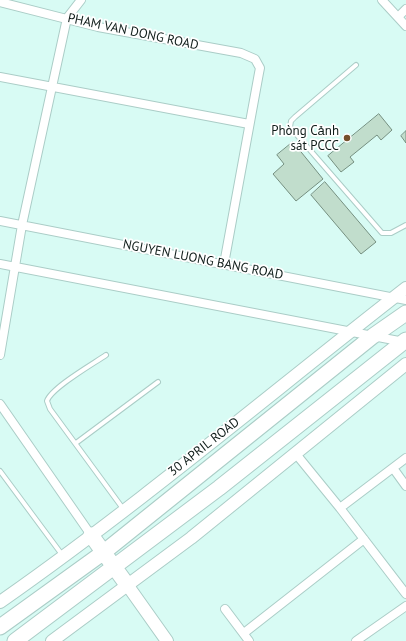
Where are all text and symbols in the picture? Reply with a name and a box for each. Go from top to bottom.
street label: PHAM VAN DONG ROAD [66,11,200,53]
place label: Phòng Cảnh sát PCCC [271,123,339,154]
marker: Phòng Cảnh sát PCCC [342,133,352,143]
street label: NGUYEN LUONG BANG ROAD [121,237,285,283]
street label: 30 APRIL ROAD [165,414,243,480]

